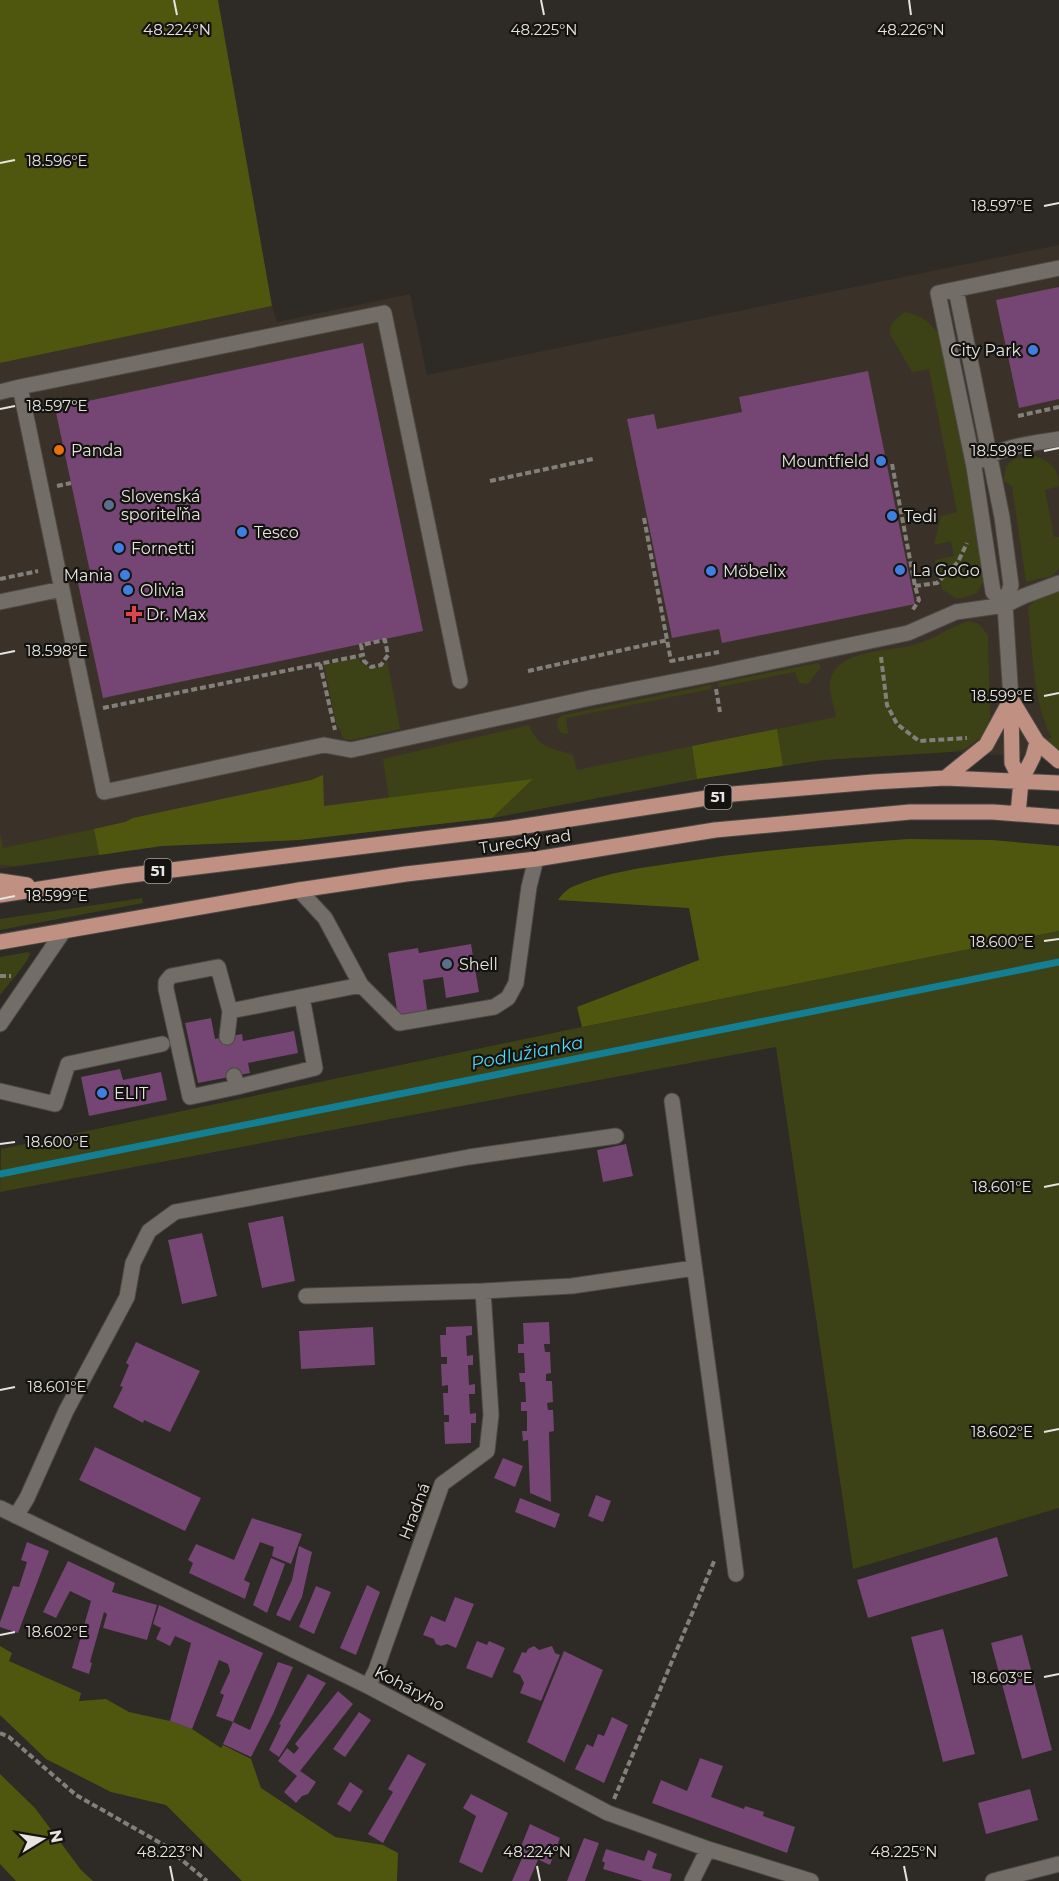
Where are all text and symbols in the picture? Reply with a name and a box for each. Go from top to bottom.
text: 48.224°N [143,20,211,39]
text: 48.225°N [511,20,577,39]
text: 48.226°N [877,20,945,39]
text: 18.596°E [26,151,88,170]
text: 18.597°E [971,196,1033,215]
place label: City Park [950,341,1021,360]
marker: City Park [1026,343,1040,357]
text: 18.597°E [26,396,88,415]
place label: Panda [71,441,123,460]
text: 18.598°E [971,441,1033,460]
marker: Panda [52,443,66,457]
place label: Mountfield [781,452,869,471]
marker: Mountfield [874,454,888,468]
place label: Slovenská sporiteľňa [121,487,201,524]
marker: Slovenská sporiteľňa [102,498,116,512]
place label: Tedi [904,507,937,526]
marker: Tedi [885,509,899,523]
place label: Tesco [254,523,299,542]
marker: Tesco [235,525,249,539]
place label: Fornetti [131,539,195,558]
marker: Fornetti [112,541,126,555]
place label: La GoGo [912,561,980,580]
place label: Möbelix [723,562,786,581]
marker: La GoGo [893,563,907,577]
marker: Möbelix [704,564,718,578]
place label: Mania [64,566,113,585]
marker: Mania [118,568,132,582]
place label: Olivia [140,581,184,600]
marker: Olivia [121,583,135,597]
place label: Dr. Max [146,605,207,624]
marker: Dr. Max [127,607,141,621]
text: 18.598°E [26,641,88,660]
text: 18.599°E [971,686,1033,705]
road number: 51 [704,785,732,809]
street label: Turecký rad [478,826,572,857]
road number: 51 [144,859,172,883]
text: 18.599°E [26,886,88,905]
text: 18.600°E [970,932,1034,951]
place label: Shell [459,955,498,974]
marker: Shell [440,957,454,971]
water label: Podlužianka [469,1031,585,1075]
place label: ELIT [114,1084,149,1103]
marker: ELIT [95,1086,109,1100]
text: 18.600°E [25,1132,89,1151]
text: 18.601°E [973,1177,1031,1196]
text: 18.601°E [28,1377,86,1396]
text: 18.602°E [971,1422,1033,1441]
street label: Hradná [395,1480,434,1542]
text: 18.602°E [26,1622,88,1641]
street label: Koháryho [371,1662,448,1715]
text: 18.603°E [971,1668,1033,1687]
north arrow [12,1809,72,1869]
text: N [46,1828,67,1844]
text: 48.223°N [137,1842,203,1861]
text: 48.224°N [503,1842,571,1861]
text: 48.225°N [871,1842,937,1861]

